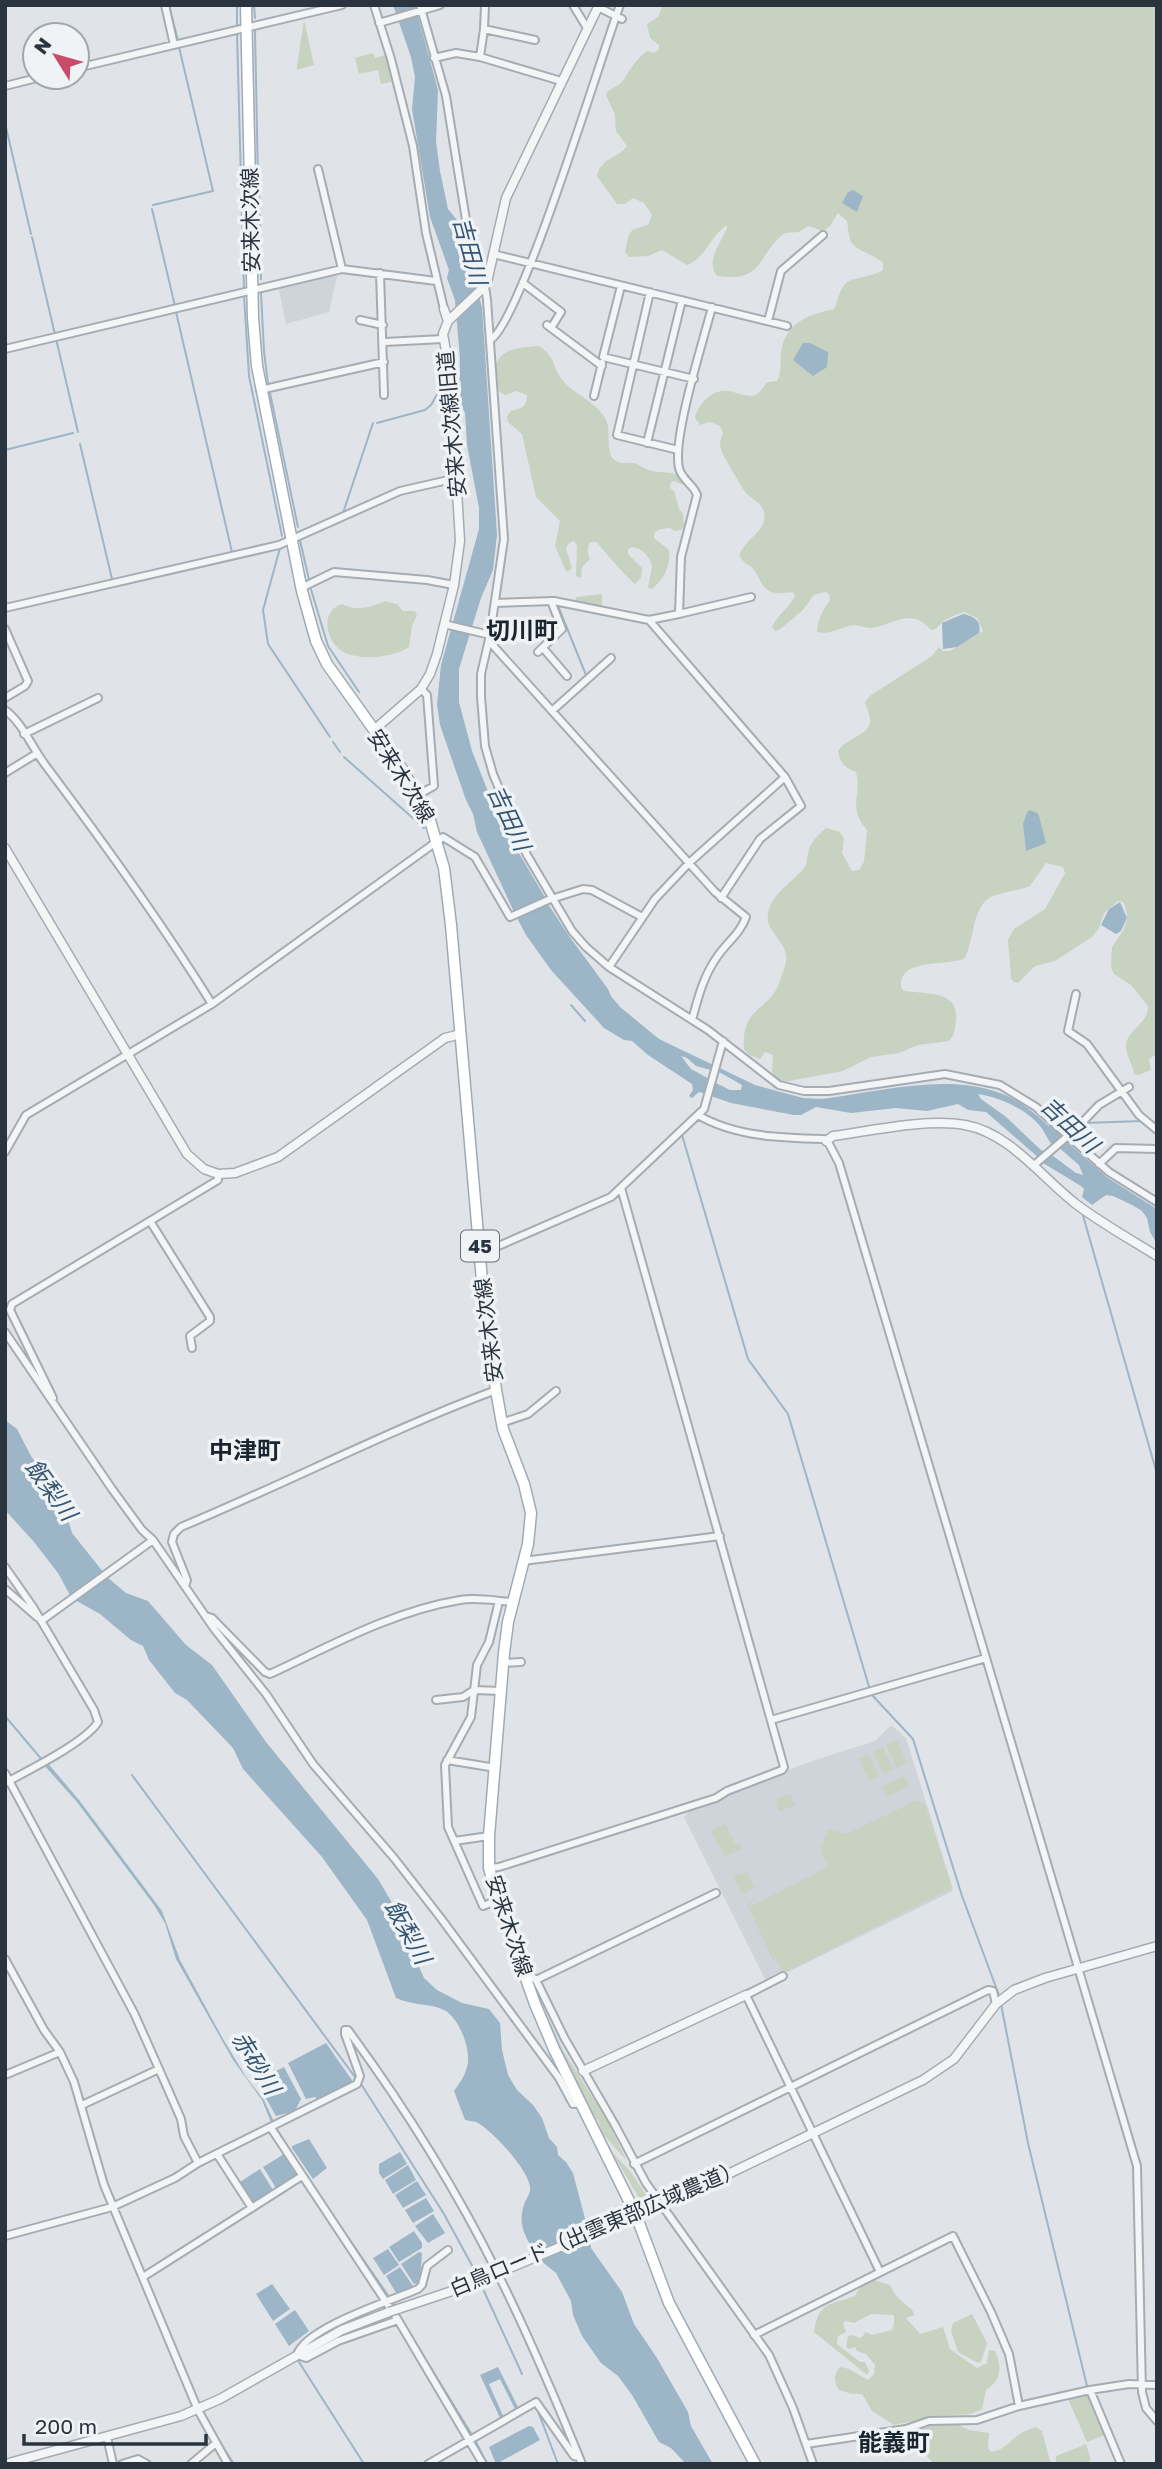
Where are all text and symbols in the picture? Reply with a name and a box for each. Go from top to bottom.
north arrow [21,21,91,91]
text: N [28,33,56,58]
street label: 安来木次線 [236,167,264,273]
water label: 吉田川 [449,214,494,291]
street label: 安来木次線旧道 [432,350,470,498]
district label: 切川町 [486,615,558,644]
street label: 安来木次線 [363,724,441,827]
water label: 吉田川 [483,780,538,857]
water label: 吉田川 [1036,1091,1108,1160]
road number: 45 [461,1230,499,1262]
street label: 安来木次線 [469,1276,507,1384]
district label: 中津町 [209,1435,281,1464]
water label: 飯梨川 [20,1453,85,1528]
street label: 安来木次線 [481,1872,539,1980]
water label: 飯梨川 [380,1895,439,1971]
water label: 赤砂川 [227,2026,289,2102]
street label: 白鳥ロード（出雲東部広域農道） [446,2155,746,2302]
scale bar [24,2402,206,2446]
text: 200 m [35,2413,97,2439]
district label: 能義町 [858,2427,930,2456]

